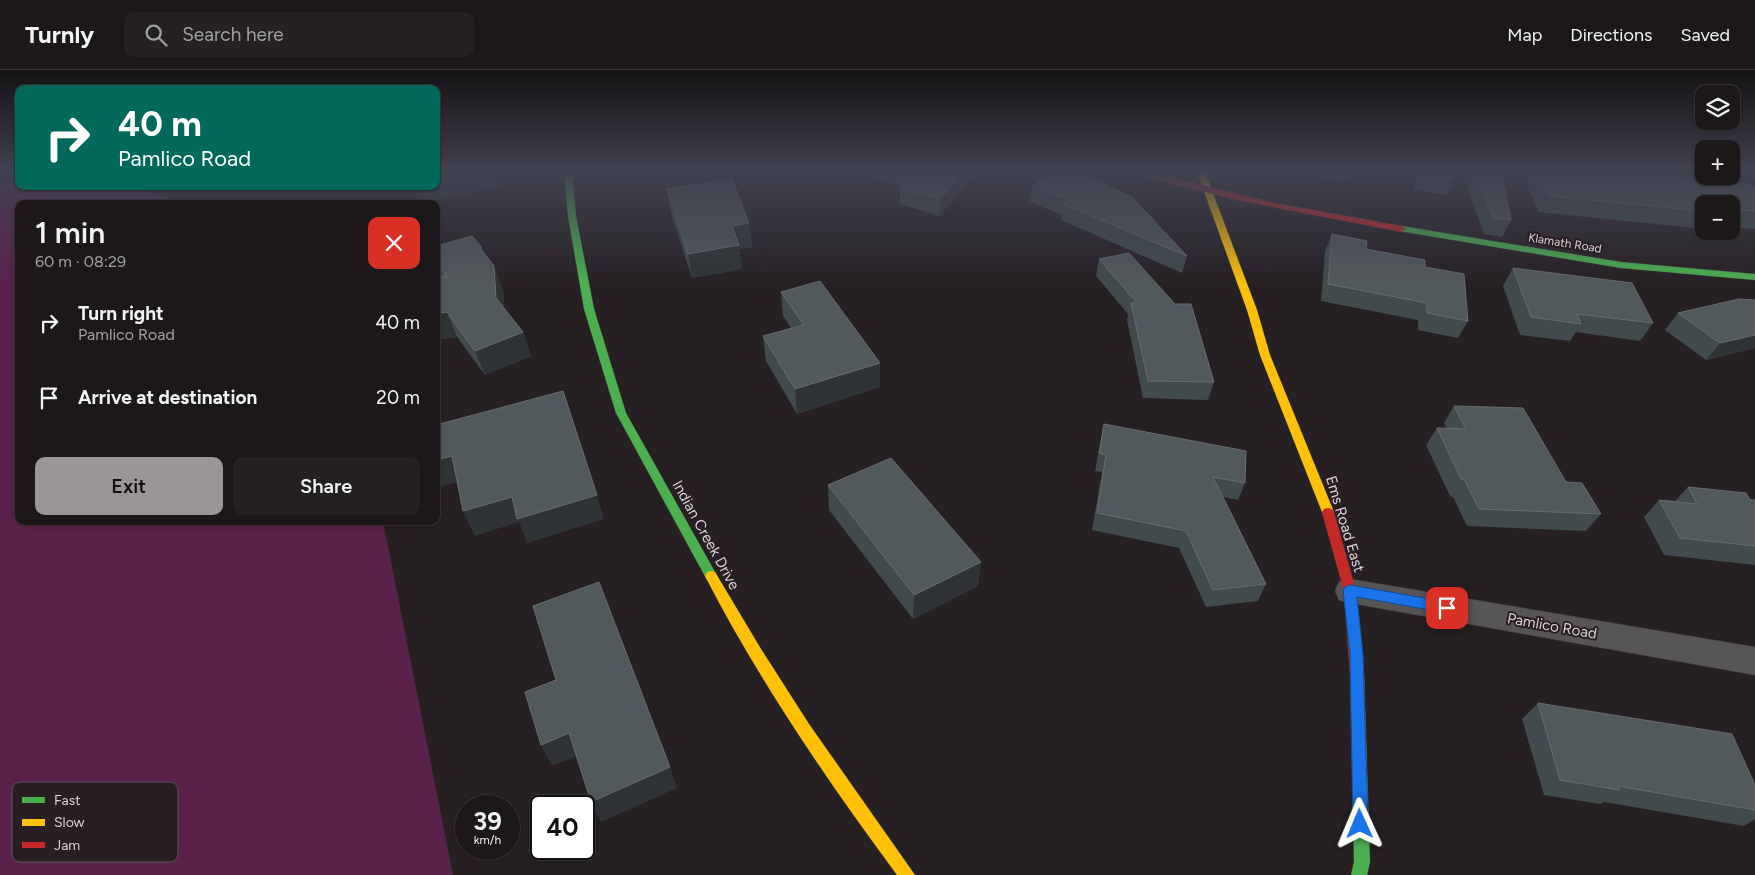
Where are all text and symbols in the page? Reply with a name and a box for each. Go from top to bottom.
search box [124,12,474,57]
text: Turnly [25,20,94,49]
icon: search [142,21,170,49]
text: Search here [182,23,284,46]
text: Map [1507,24,1542,46]
text: Directions [1570,24,1652,46]
text: Saved [1680,24,1730,46]
map controls [1695,85,1740,240]
button: layers [1695,85,1740,130]
text: 40 m [118,103,202,145]
icon: right [35,105,100,170]
button: + [1695,140,1740,185]
text: Pamlico Road [118,145,251,172]
button: − [1695,195,1740,240]
text: 1 min [35,214,105,251]
button: close [368,217,420,269]
street label: Klamath Road [1527,230,1603,256]
text: 60 m · 08:29 [35,252,126,271]
text: Turn right [78,302,164,325]
icon: right [35,309,63,337]
text: 40 m [375,311,420,334]
text: Pamlico Road [78,325,175,344]
icon: arrive [35,384,63,412]
text: Arrive at destination [78,386,257,409]
text: 20 m [376,386,420,409]
button: Exit [35,457,223,515]
button: Share [233,457,420,515]
street label: Ems Road East [1322,474,1368,575]
street label: Indian Creek Drive [668,477,744,593]
pin [1426,587,1468,629]
icon: arrive [1433,594,1461,622]
street label: Pamlico Road [1506,609,1598,643]
legend [12,782,178,862]
text: Fast [54,792,80,809]
speed limit sign: 40 [530,795,595,860]
position arrow [1333,797,1385,849]
text: 39 [473,806,502,836]
text: Slow [54,814,85,831]
text: km/h [474,833,501,847]
text: Jam [54,837,80,854]

